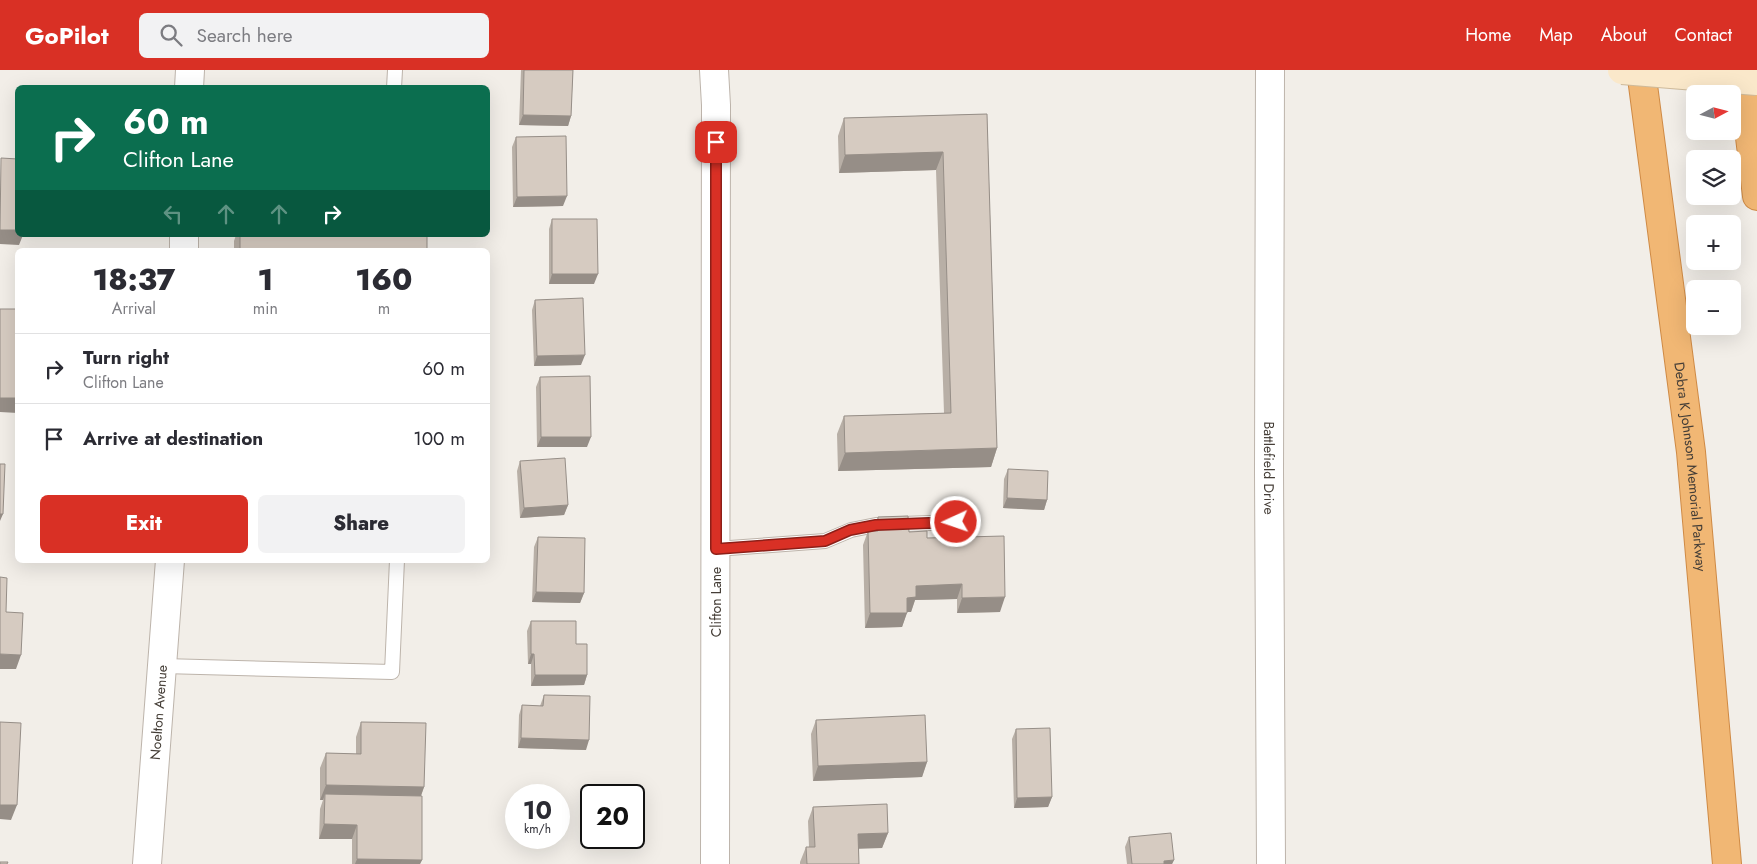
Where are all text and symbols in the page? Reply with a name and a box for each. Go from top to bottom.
search box [139,13,489,58]
text: GoPilot [25,18,109,53]
icon: search [157,21,185,49]
text: Search here [197,22,293,49]
text: Home [1465,22,1511,48]
text: Map [1539,22,1573,48]
text: About [1601,22,1646,48]
text: Contact [1674,22,1732,48]
north arrow [1686,85,1741,140]
map controls [1686,85,1741,335]
text: 60 m [123,97,209,147]
icon: right [40,105,105,170]
pin [695,121,737,163]
icon: arrive [702,128,730,156]
text: Clifton Lane [123,143,234,175]
button: layers [1686,150,1741,205]
icon: left [159,200,187,228]
icon: ahead [212,200,240,228]
icon: ahead [265,200,293,228]
icon: right [318,200,346,228]
button: + [1686,215,1741,270]
text: 18:37 [92,258,175,301]
text: 1 [257,258,273,301]
text: 160 [355,258,413,301]
button: − [1686,280,1741,335]
text: Arrival [112,297,156,320]
text: min [253,297,278,320]
text: m [378,297,390,320]
text: Turn right [83,344,169,371]
icon: right [40,355,68,383]
text: 60 m [422,355,465,382]
street label: Debra K Johnson Memorial Parkway [1669,361,1711,573]
text: Clifton Lane [83,371,164,394]
street label: Battlefield Drive [1259,421,1279,515]
icon: arrive [40,425,68,453]
text: Arrive at destination [83,425,263,452]
text: 100 m [413,425,465,452]
button: Exit [40,495,248,553]
button: Share [258,495,465,553]
position arrow [929,495,981,547]
street label: Clifton Lane [706,567,726,637]
street label: Noelton Avenue [145,664,172,761]
speed limit sign: 20 [580,784,645,849]
text: 10 [523,792,552,828]
text: km/h [524,820,551,838]

